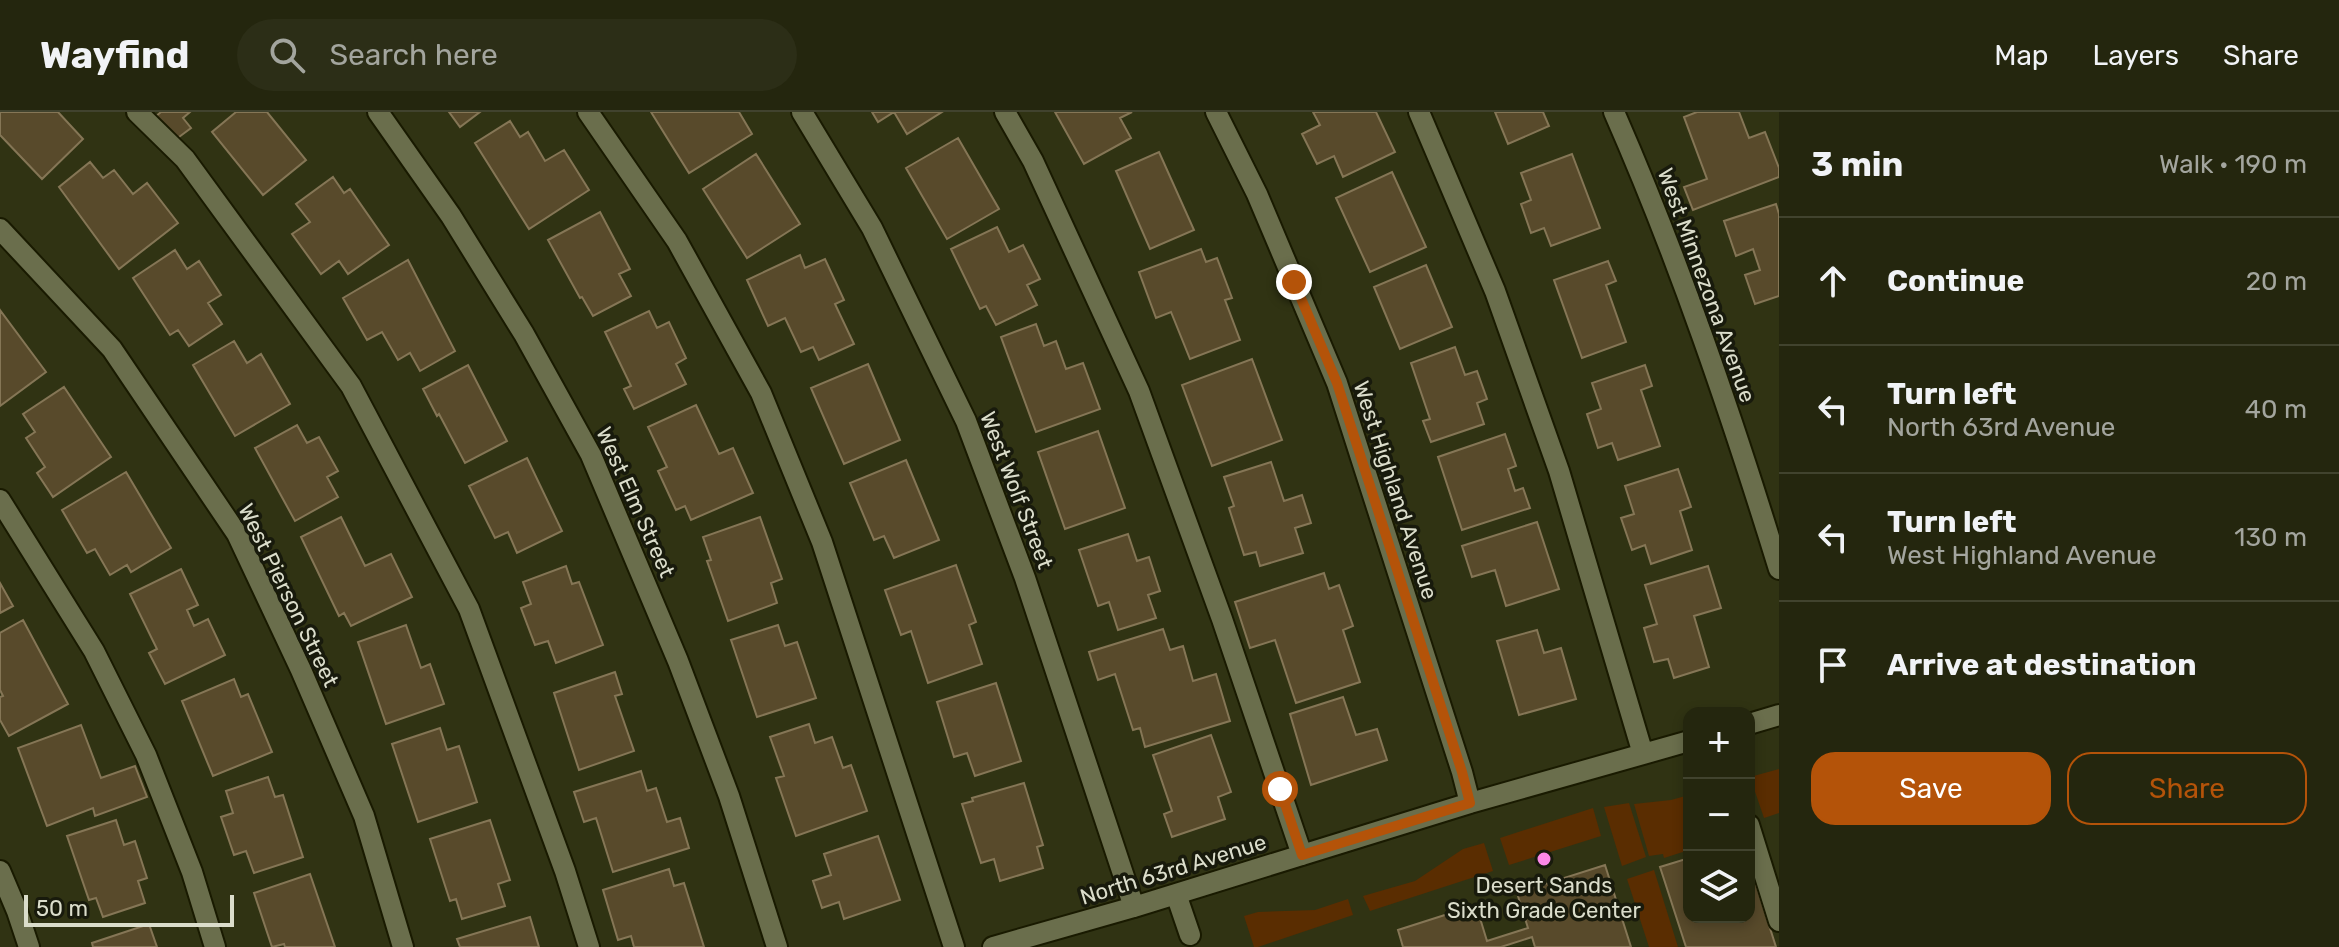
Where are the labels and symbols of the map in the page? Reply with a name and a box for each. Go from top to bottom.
street label: West Minnezona Avenue [1652,164,1762,406]
route end [1276,264,1312,300]
street label: West Highland Avenue [1347,378,1444,603]
street label: West Wolf Street [974,408,1059,573]
street label: West Elm Street [590,423,681,582]
street label: West Pierson Street [232,499,345,692]
route start [1262,771,1298,807]
street label: North 63rd Avenue [1077,828,1269,911]
marker: Desert Sands Sixth Grade Center [1535,850,1553,868]
place label: Desert Sands Sixth Grade Center [1447,872,1642,924]
scale bar [24,891,234,927]

